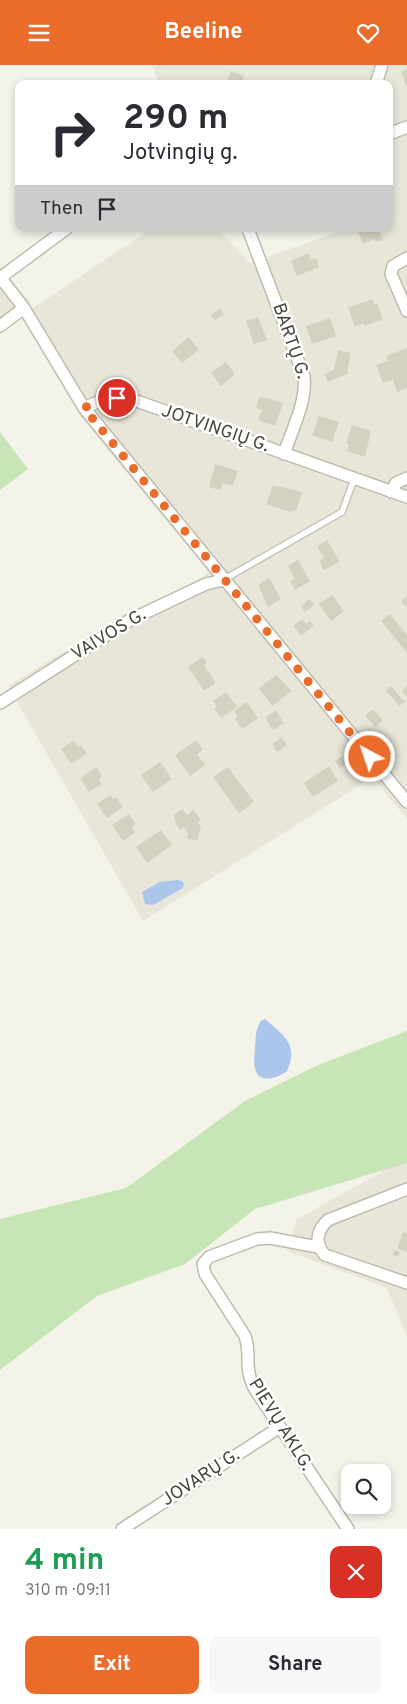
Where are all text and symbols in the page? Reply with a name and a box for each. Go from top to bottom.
icon: menu [25,19,53,47]
text: Beeline [164,19,243,46]
icon: heart [354,19,382,47]
text: 290 m [123,97,228,141]
icon: right [40,100,105,165]
text: Jotvingių g. [123,140,237,167]
icon: arrive [93,195,121,223]
text: Then [40,197,83,221]
street label: BARTŲ G. [266,300,314,382]
pin [96,377,138,419]
icon: arrive [103,384,131,412]
street label: JOTVINGIŲ G. [158,400,272,458]
street label: VAIVOS G. [67,604,151,666]
position arrow [343,730,395,782]
street label: PIEVŲ AKLG. [243,1375,317,1475]
street label: JOVARŲ G. [157,1444,245,1512]
map controls [341,1464,391,1514]
button: search [341,1464,391,1514]
text: 4 min [25,1543,104,1580]
button: close [330,1546,382,1598]
text: 310 m · 09:11 [25,1581,111,1601]
button: Exit [25,1636,199,1694]
button: Share [209,1636,382,1694]

